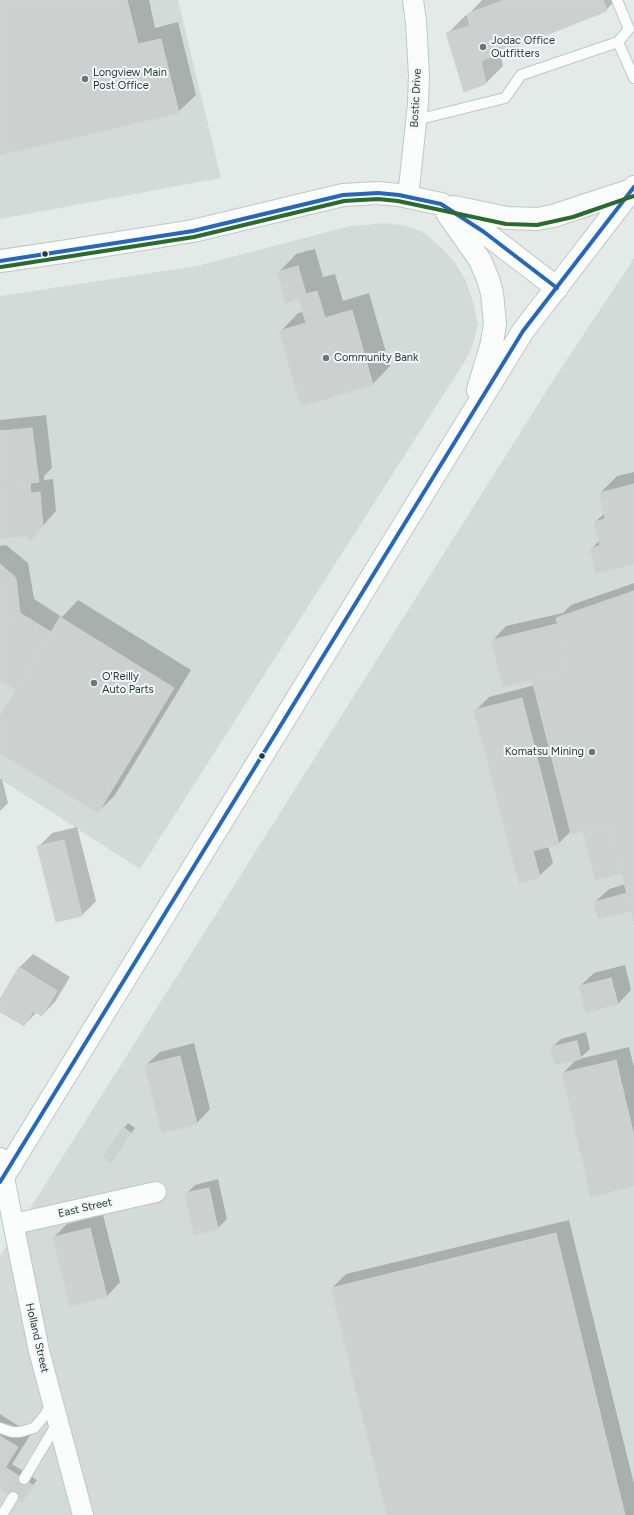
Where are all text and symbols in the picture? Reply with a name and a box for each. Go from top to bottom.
place label: Jodac Office Outfitters [491,34,555,60]
marker: Jodac Office Outfitters [478,42,488,52]
place label: Longview Main Post Office [93,66,167,92]
street label: Bostic Drive [408,68,424,128]
marker: Longview Main Post Office [80,74,90,84]
unlabelled marker [40,249,50,259]
place label: Community Bank [334,351,418,365]
marker: Community Bank [321,353,331,363]
place label: O'Reilly Auto Parts [102,670,154,696]
marker: O'Reilly Auto Parts [89,678,99,688]
place label: Komatsu Mining [505,745,584,759]
marker: Komatsu Mining [587,747,597,757]
unlabelled marker [257,751,267,761]
street label: East Street [57,1195,113,1221]
street label: Holland Street [23,1302,51,1374]

